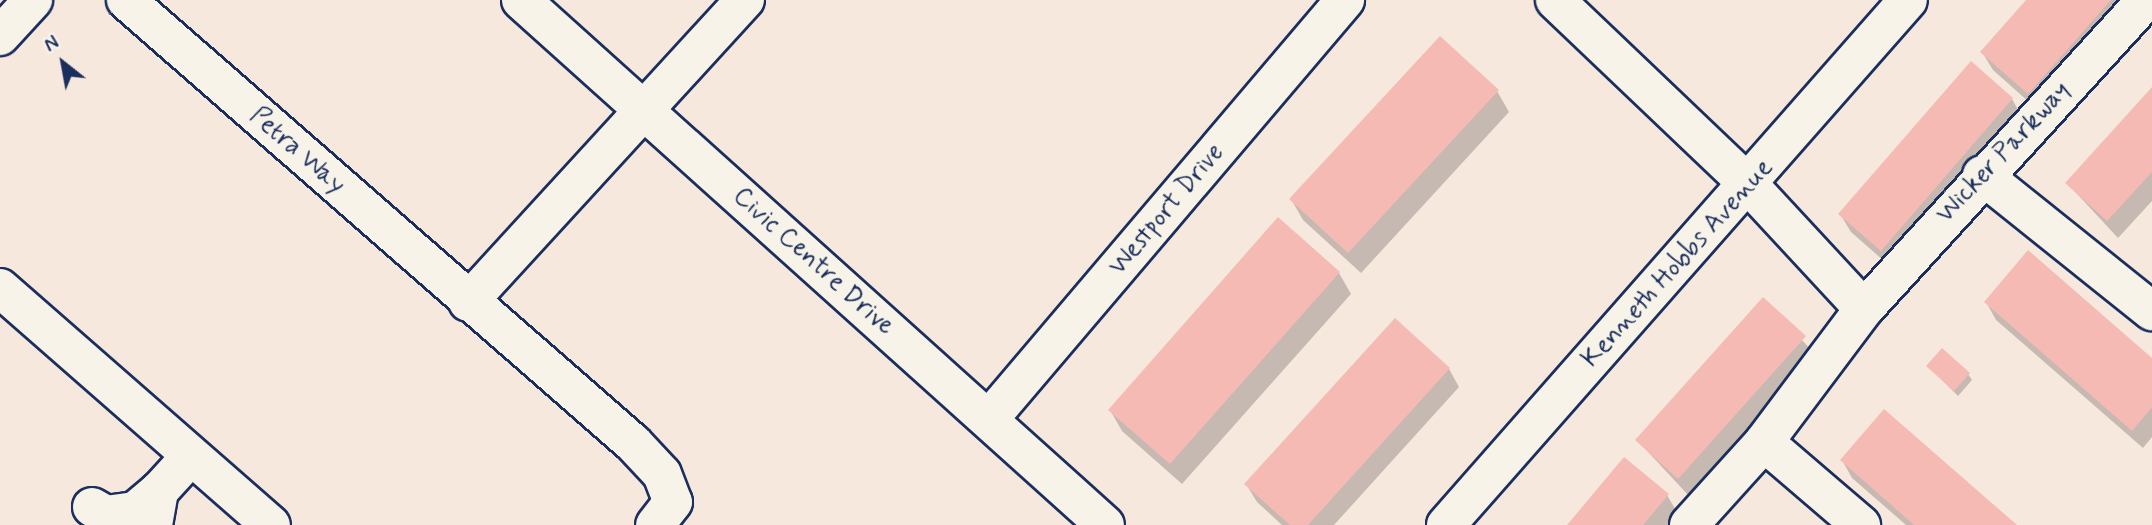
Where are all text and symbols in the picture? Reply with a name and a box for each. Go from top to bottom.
north arrow [28,28,98,98]
text: N [40,31,64,59]
street label: Wicker Parkway [1931,77,2077,229]
street label: Petra Way [243,101,351,201]
street label: Westport Drive [1103,138,1231,282]
street label: Kenneth Hobbs Avenue [1578,156,1778,372]
street label: Civic Centre Drive [726,182,900,342]

